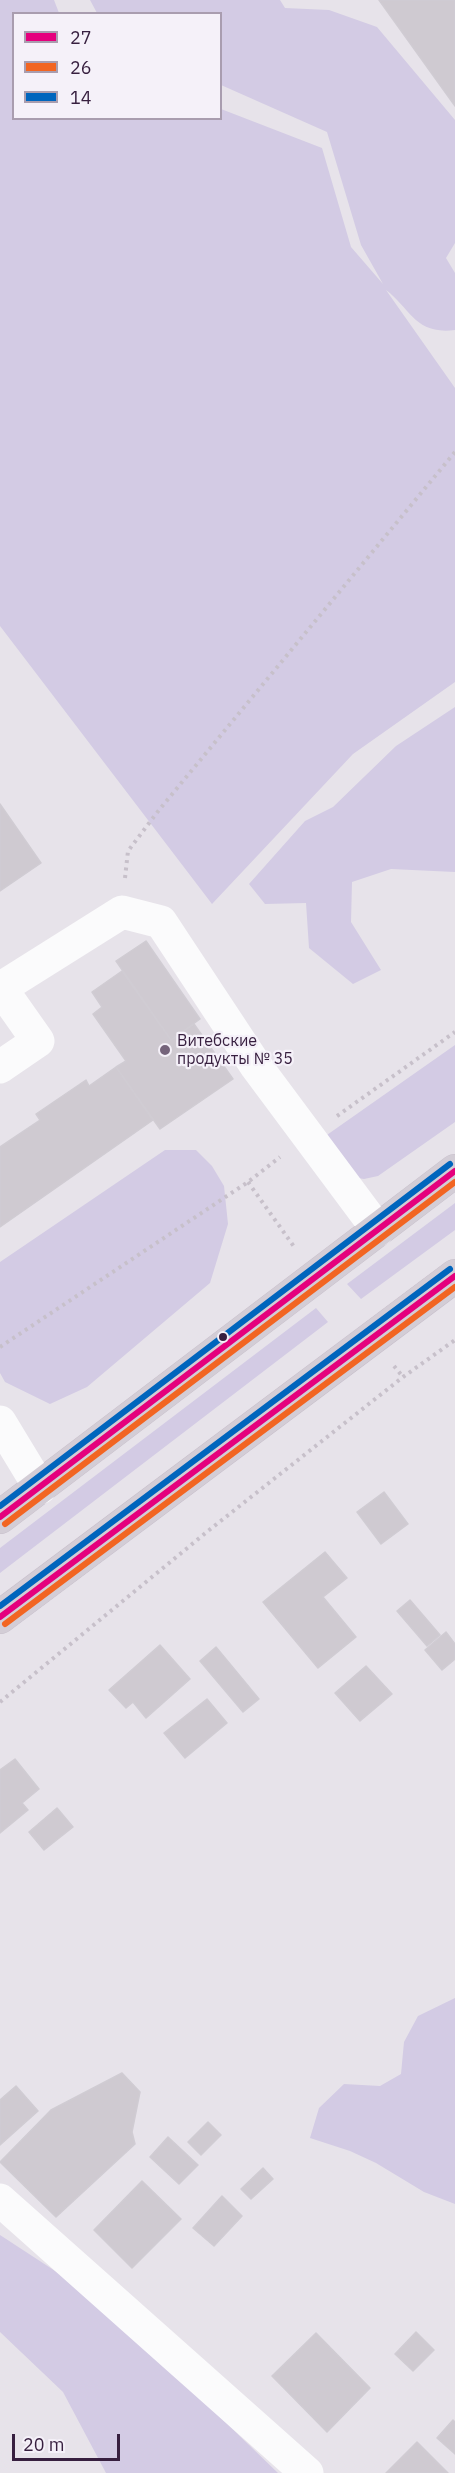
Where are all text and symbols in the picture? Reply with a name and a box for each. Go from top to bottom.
legend [12,12,222,120]
text: 27 [70,26,92,49]
text: 26 [70,56,92,79]
text: 14 [70,86,92,109]
place label: Витебские продукты № 35 [177,1031,293,1069]
marker: Витебские продукты № 35 [158,1043,172,1057]
unlabelled marker [217,1331,229,1343]
scale bar [15,2422,123,2460]
text: 20 m [23,2433,65,2456]

